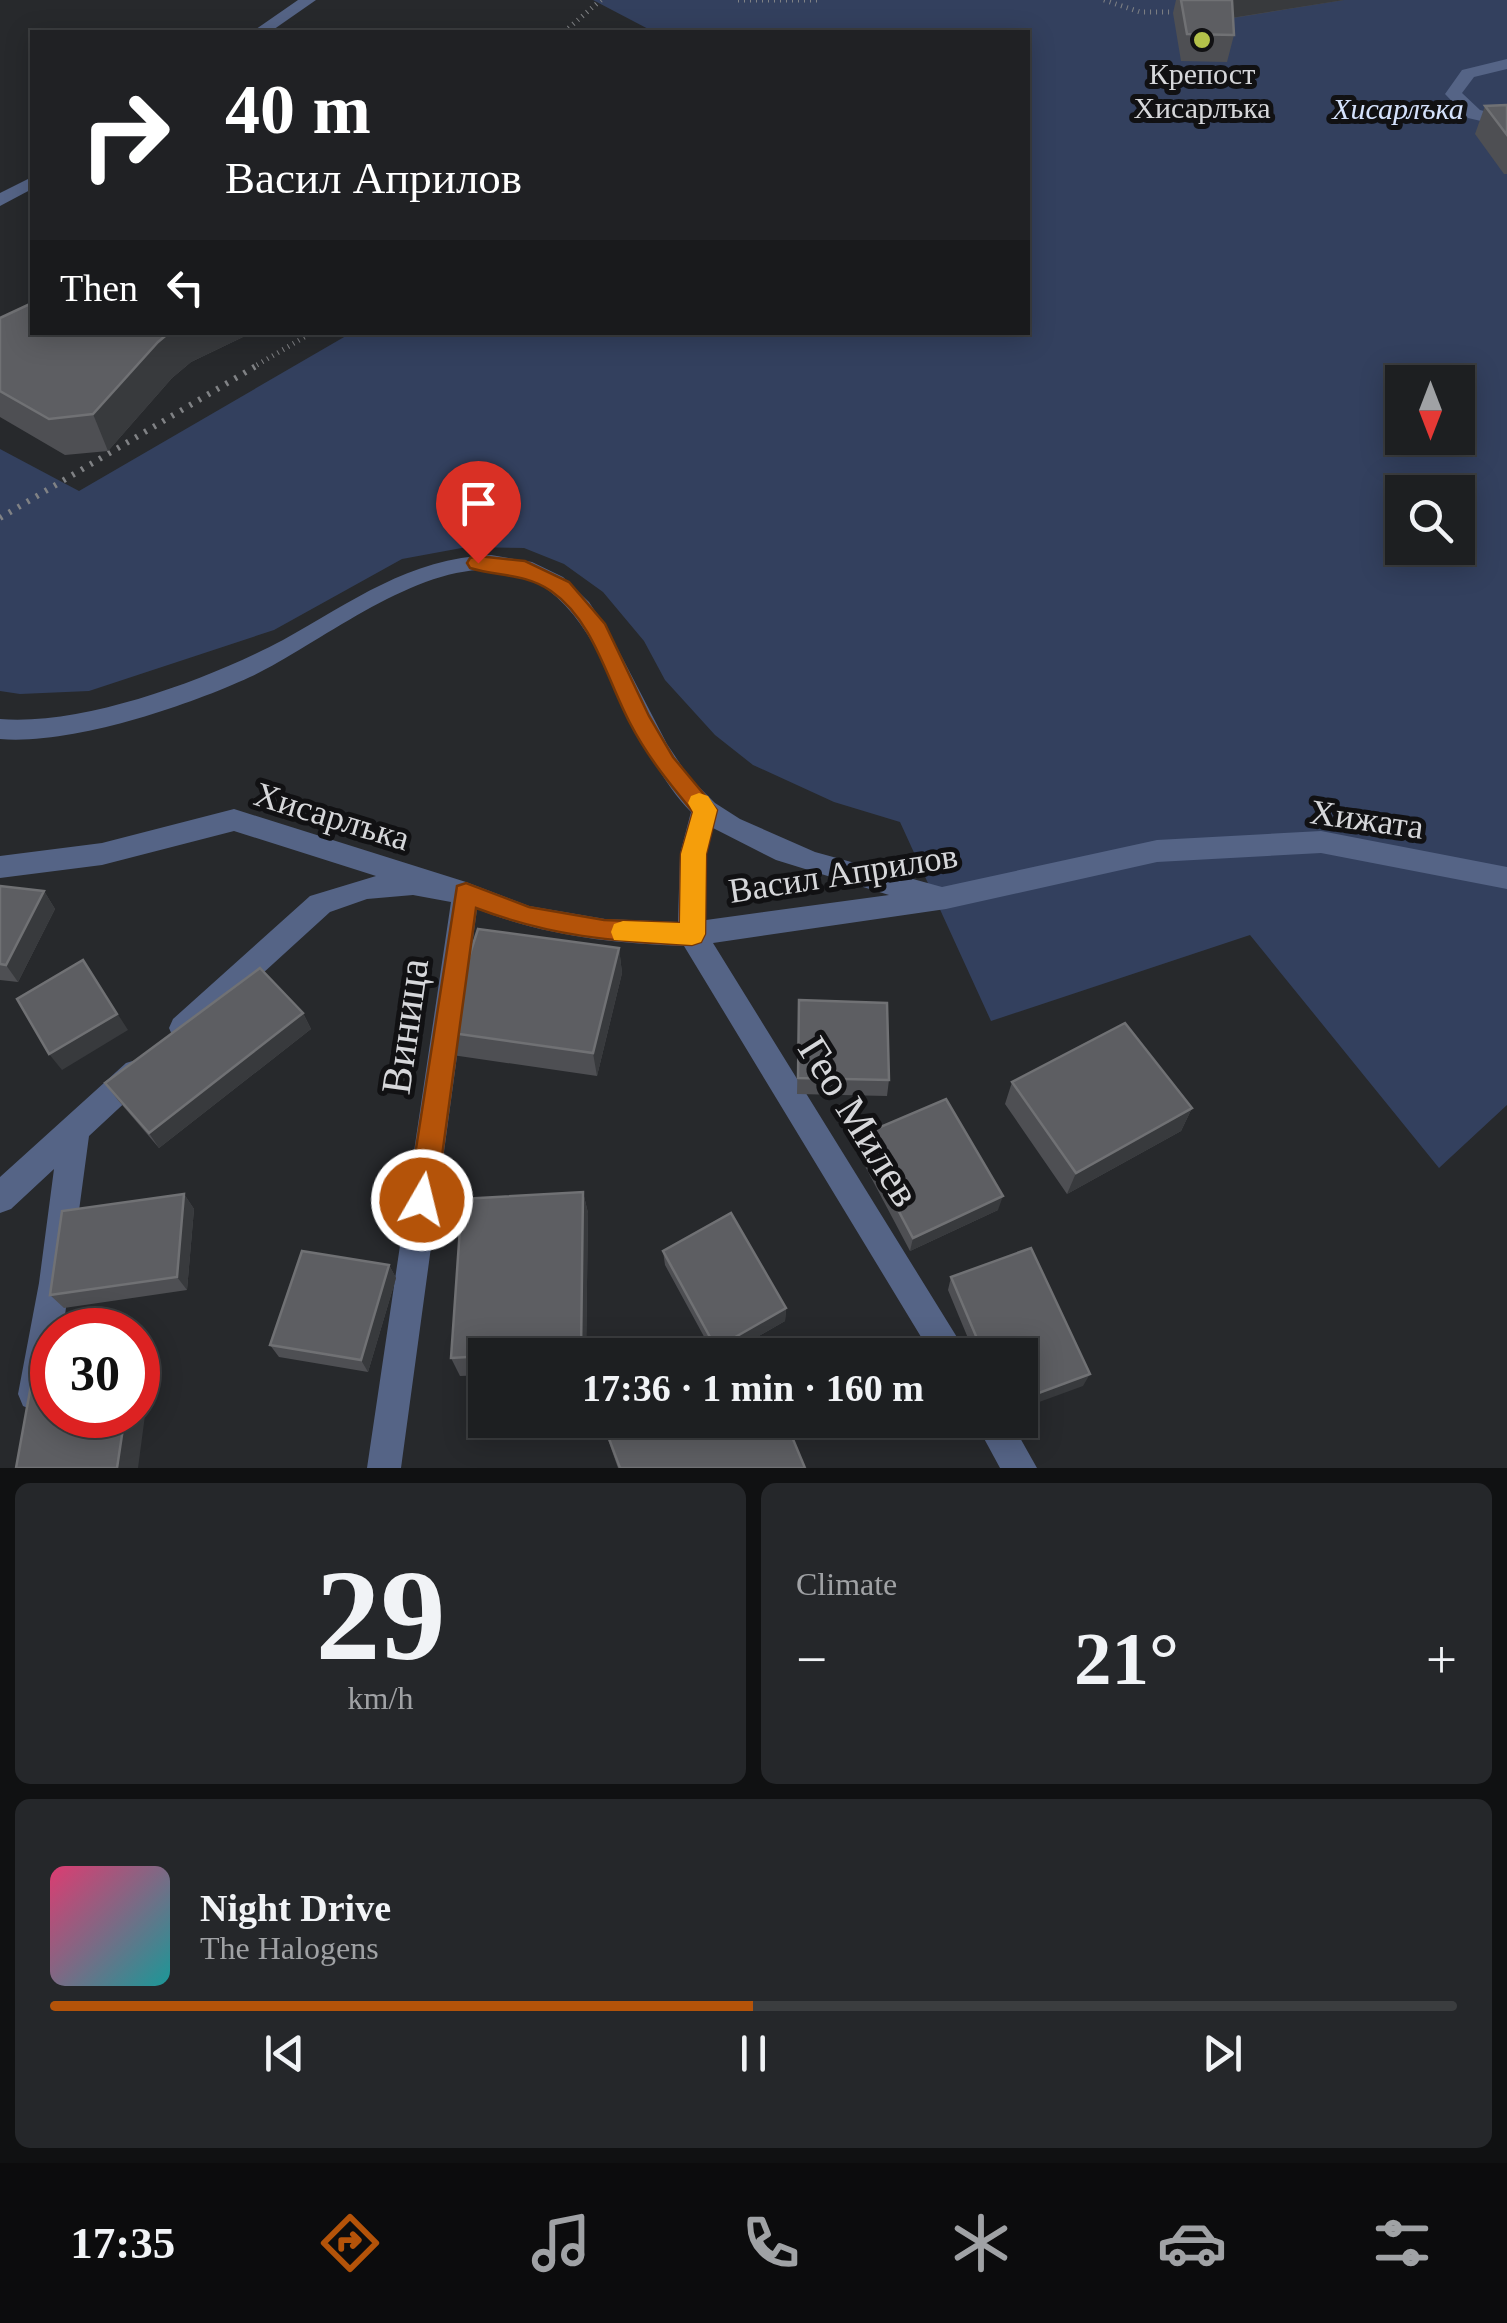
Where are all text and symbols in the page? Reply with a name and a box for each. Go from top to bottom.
marker: Крепост Хисарлъка [1191,29,1213,51]
place label: Крепост Хисарлъка [1133,57,1271,124]
icon: right [60,70,190,200]
text: 40 m [225,71,371,148]
park label: Хисарлъка [1331,92,1464,125]
text: Васил Априлов [225,153,522,203]
icon: left [158,260,213,315]
text: Then [60,267,138,309]
north arrow [1385,365,1475,455]
map controls [1385,365,1475,565]
pin [436,461,521,564]
button: search [1385,475,1475,565]
icon: arrive [451,476,506,531]
street label: Хисарлъка [250,774,415,859]
street label: Хижата [1308,792,1427,847]
street label: Васил Априлов [726,836,960,911]
street label: Виница [373,955,437,1097]
street label: Гео Милев [789,1029,929,1214]
position arrow [370,1148,474,1252]
speed limit sign: 30 [30,1308,160,1438]
text: 17:36 · 1 min · 160 m [582,1367,924,1409]
text: 29 [316,1543,446,1687]
text: Climate [796,1566,897,1602]
text: 21° [1074,1617,1179,1700]
text: − [796,1629,827,1690]
text: + [1426,1629,1457,1690]
text: km/h [348,1680,413,1716]
text: Night Drive [200,1887,391,1929]
text: The Halogens [200,1930,379,1966]
icon: previous [257,2026,312,2081]
icon: pause [726,2026,781,2081]
icon: next [1195,2026,1250,2081]
icon: directions [315,2208,385,2278]
icon: music [526,2208,596,2278]
icon: phone [736,2208,806,2278]
icon: climate [946,2208,1016,2278]
icon: car [1157,2208,1227,2278]
icon: filters [1367,2208,1437,2278]
text: 17:35 [70,2218,175,2268]

